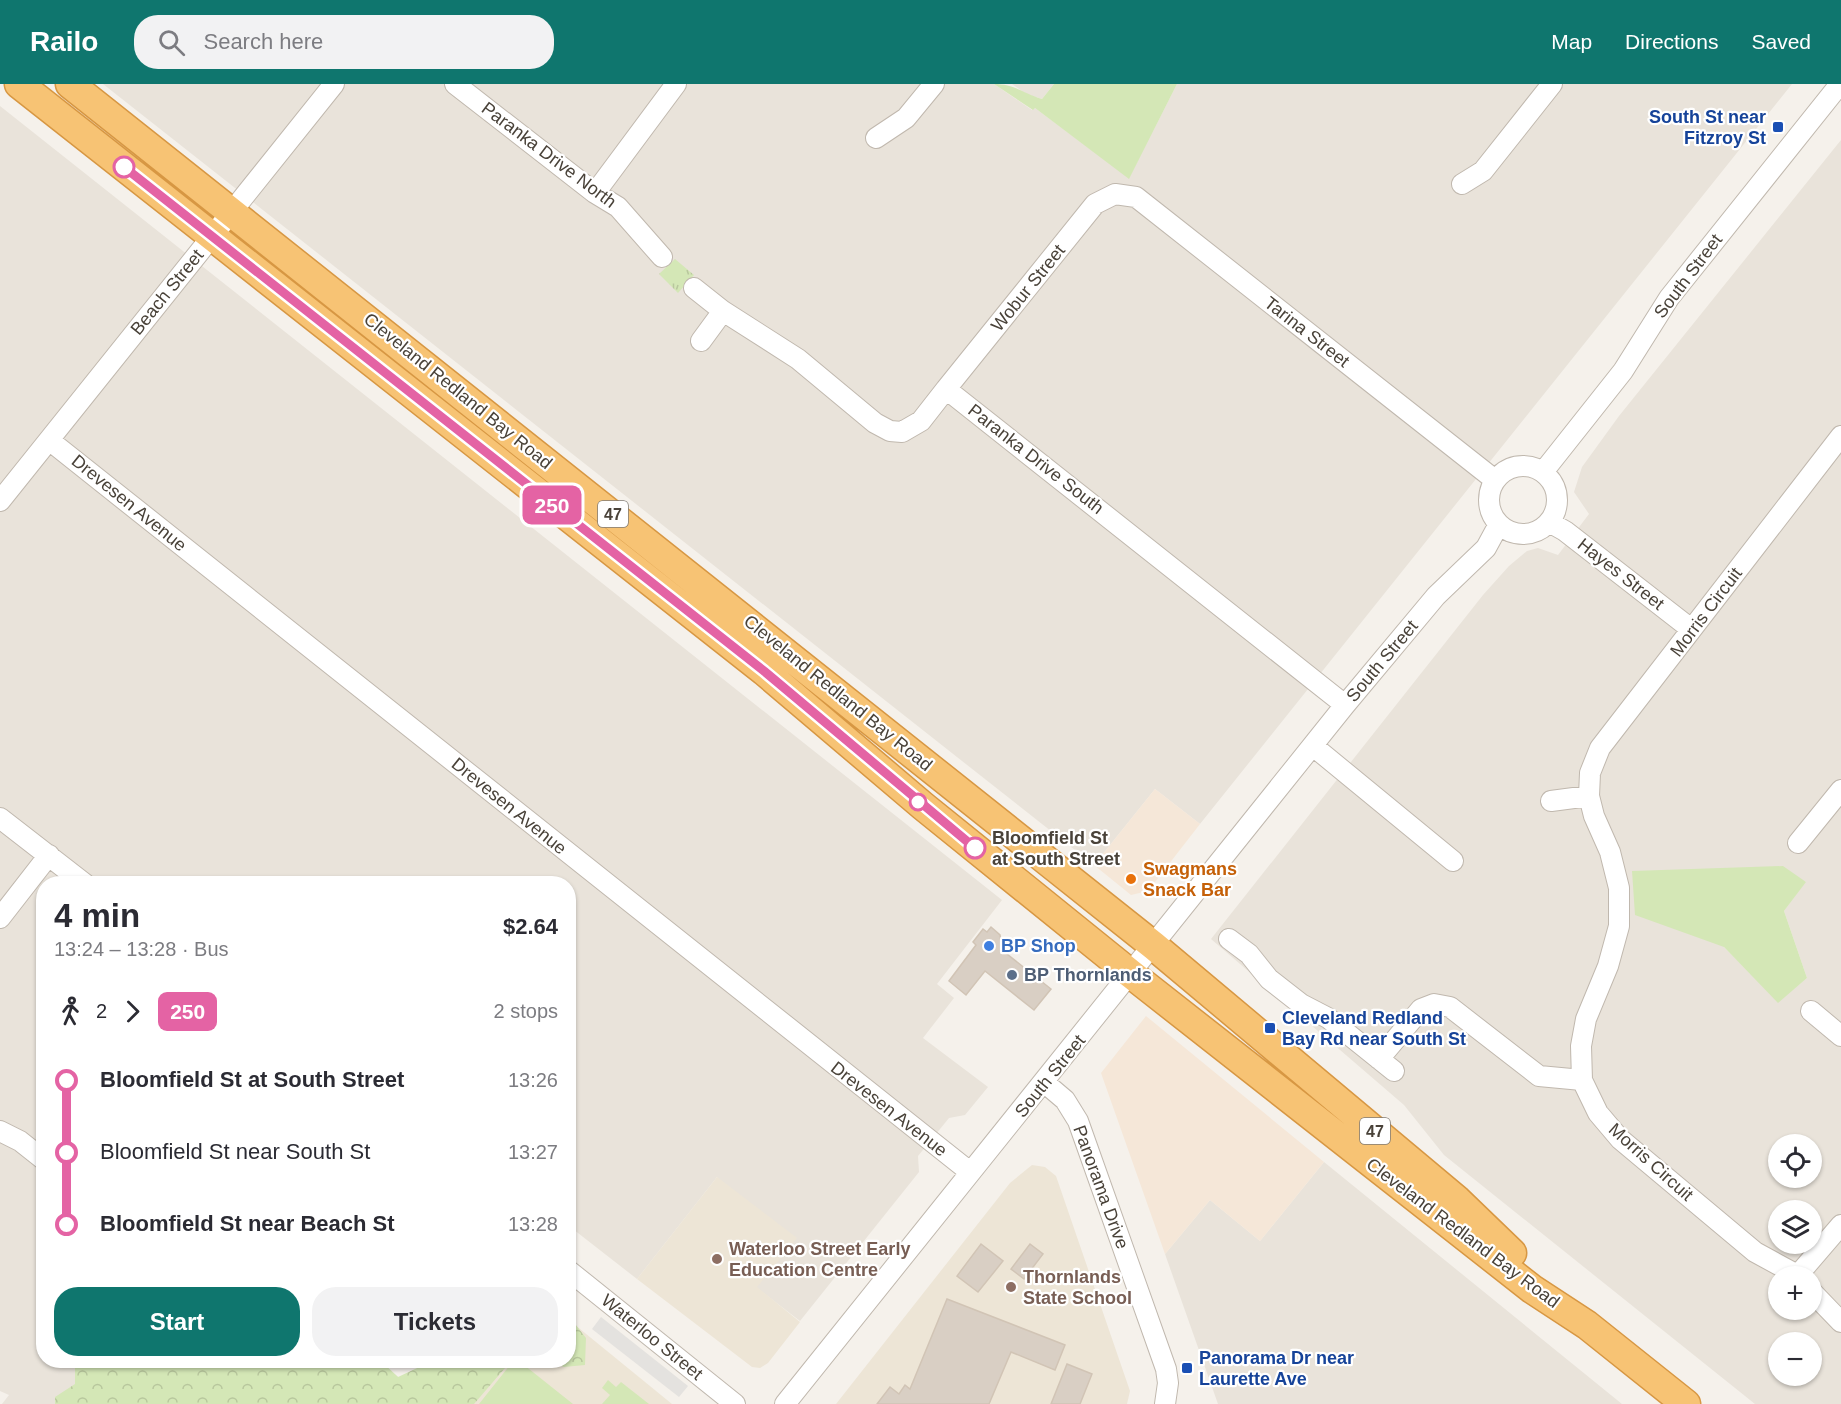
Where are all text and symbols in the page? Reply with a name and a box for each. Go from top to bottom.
search box [134,15,554,69]
text: Railo [30,26,98,57]
icon: search [155,26,188,59]
text: Search here [203,29,323,54]
text: Map [1551,30,1592,53]
text: Directions [1625,30,1718,53]
text: Saved [1751,30,1811,53]
street label: Paranka Drive North [478,98,620,212]
place label: South St near Fitzroy St [1649,107,1766,148]
marker: South St near Fitzroy St [1771,120,1785,134]
unlabelled marker [113,156,135,178]
street label: South Street [1650,230,1726,322]
street label: Wobur Street [987,241,1069,335]
street label: Beach Street [126,245,208,339]
street label: Tarina Street [1261,293,1353,371]
street label: Cleveland Redland Bay Road [360,309,556,473]
street label: Paranka Drive South [964,400,1108,518]
street label: Drevesen Avenue [68,451,190,555]
line badge: 250 [518,486,586,524]
text: 250 [534,494,570,517]
road number: 47 [598,501,628,527]
street label: Hayes Street [1574,534,1668,614]
street label: Morris Circuit [1666,564,1746,660]
street label: Cleveland Redland Bay Road [740,611,936,775]
street label: South Street [1342,616,1422,706]
street label: Drevesen Avenue [448,754,570,858]
unlabelled marker [909,793,927,811]
place label: Bloomfield St at South Street [992,828,1120,869]
marker: Bloomfield St at South Street [964,837,986,859]
place label: Swagmans Snack Bar [1143,859,1237,900]
marker: Swagmans Snack Bar [1124,872,1138,886]
text: 4 min [54,897,140,934]
text: $2.64 [503,914,558,939]
place label: BP Shop [1001,936,1076,956]
text: 13:24 – 13:28 · Bus [54,938,229,960]
marker: BP Shop [982,939,996,953]
place label: BP Thornlands [1024,965,1152,985]
marker: BP Thornlands [1005,968,1019,982]
icon: walk [54,995,87,1028]
icon: forward [116,995,149,1028]
text: 2 [96,1000,107,1022]
text: 250 [170,1000,205,1023]
text: 2 stops [494,1000,558,1022]
place label: Cleveland Redland Bay Rd near South St [1282,1008,1466,1049]
marker: Cleveland Redland Bay Rd near South St [1263,1021,1277,1035]
street label: South Street [1011,1031,1089,1121]
street label: Drevesen Avenue [827,1057,951,1161]
text: Bloomfield St at South Street [100,1067,404,1092]
text: 13:26 [508,1069,558,1091]
road number: 47 [1360,1118,1390,1144]
street label: Morris Circuit [1605,1119,1697,1205]
street label: Panorama Drive [1069,1122,1133,1252]
map controls [1768,1134,1822,1386]
button: locate [1768,1134,1822,1188]
text: Bloomfield St near South St [100,1139,370,1164]
text: 13:27 [508,1141,558,1163]
street label: Cleveland Redland Bay Road [1363,1154,1563,1312]
button: layers [1768,1200,1822,1254]
text: Bloomfield St near Beach St [100,1211,395,1236]
text: 13:28 [508,1213,558,1235]
place label: Waterloo Street Early Education Centre [729,1239,910,1280]
marker: Waterloo Street Early Education Centre [710,1252,724,1266]
button: + [1768,1266,1822,1320]
place label: Thornlands State School [1023,1267,1132,1308]
marker: Thornlands State School [1004,1280,1018,1294]
button: Start [54,1287,300,1356]
button: Tickets [312,1287,558,1356]
street label: Waterloo Street [597,1290,707,1384]
button: − [1768,1332,1822,1386]
place label: Panorama Dr near Laurette Ave [1199,1348,1354,1389]
marker: Panorama Dr near Laurette Ave [1180,1361,1194,1375]

